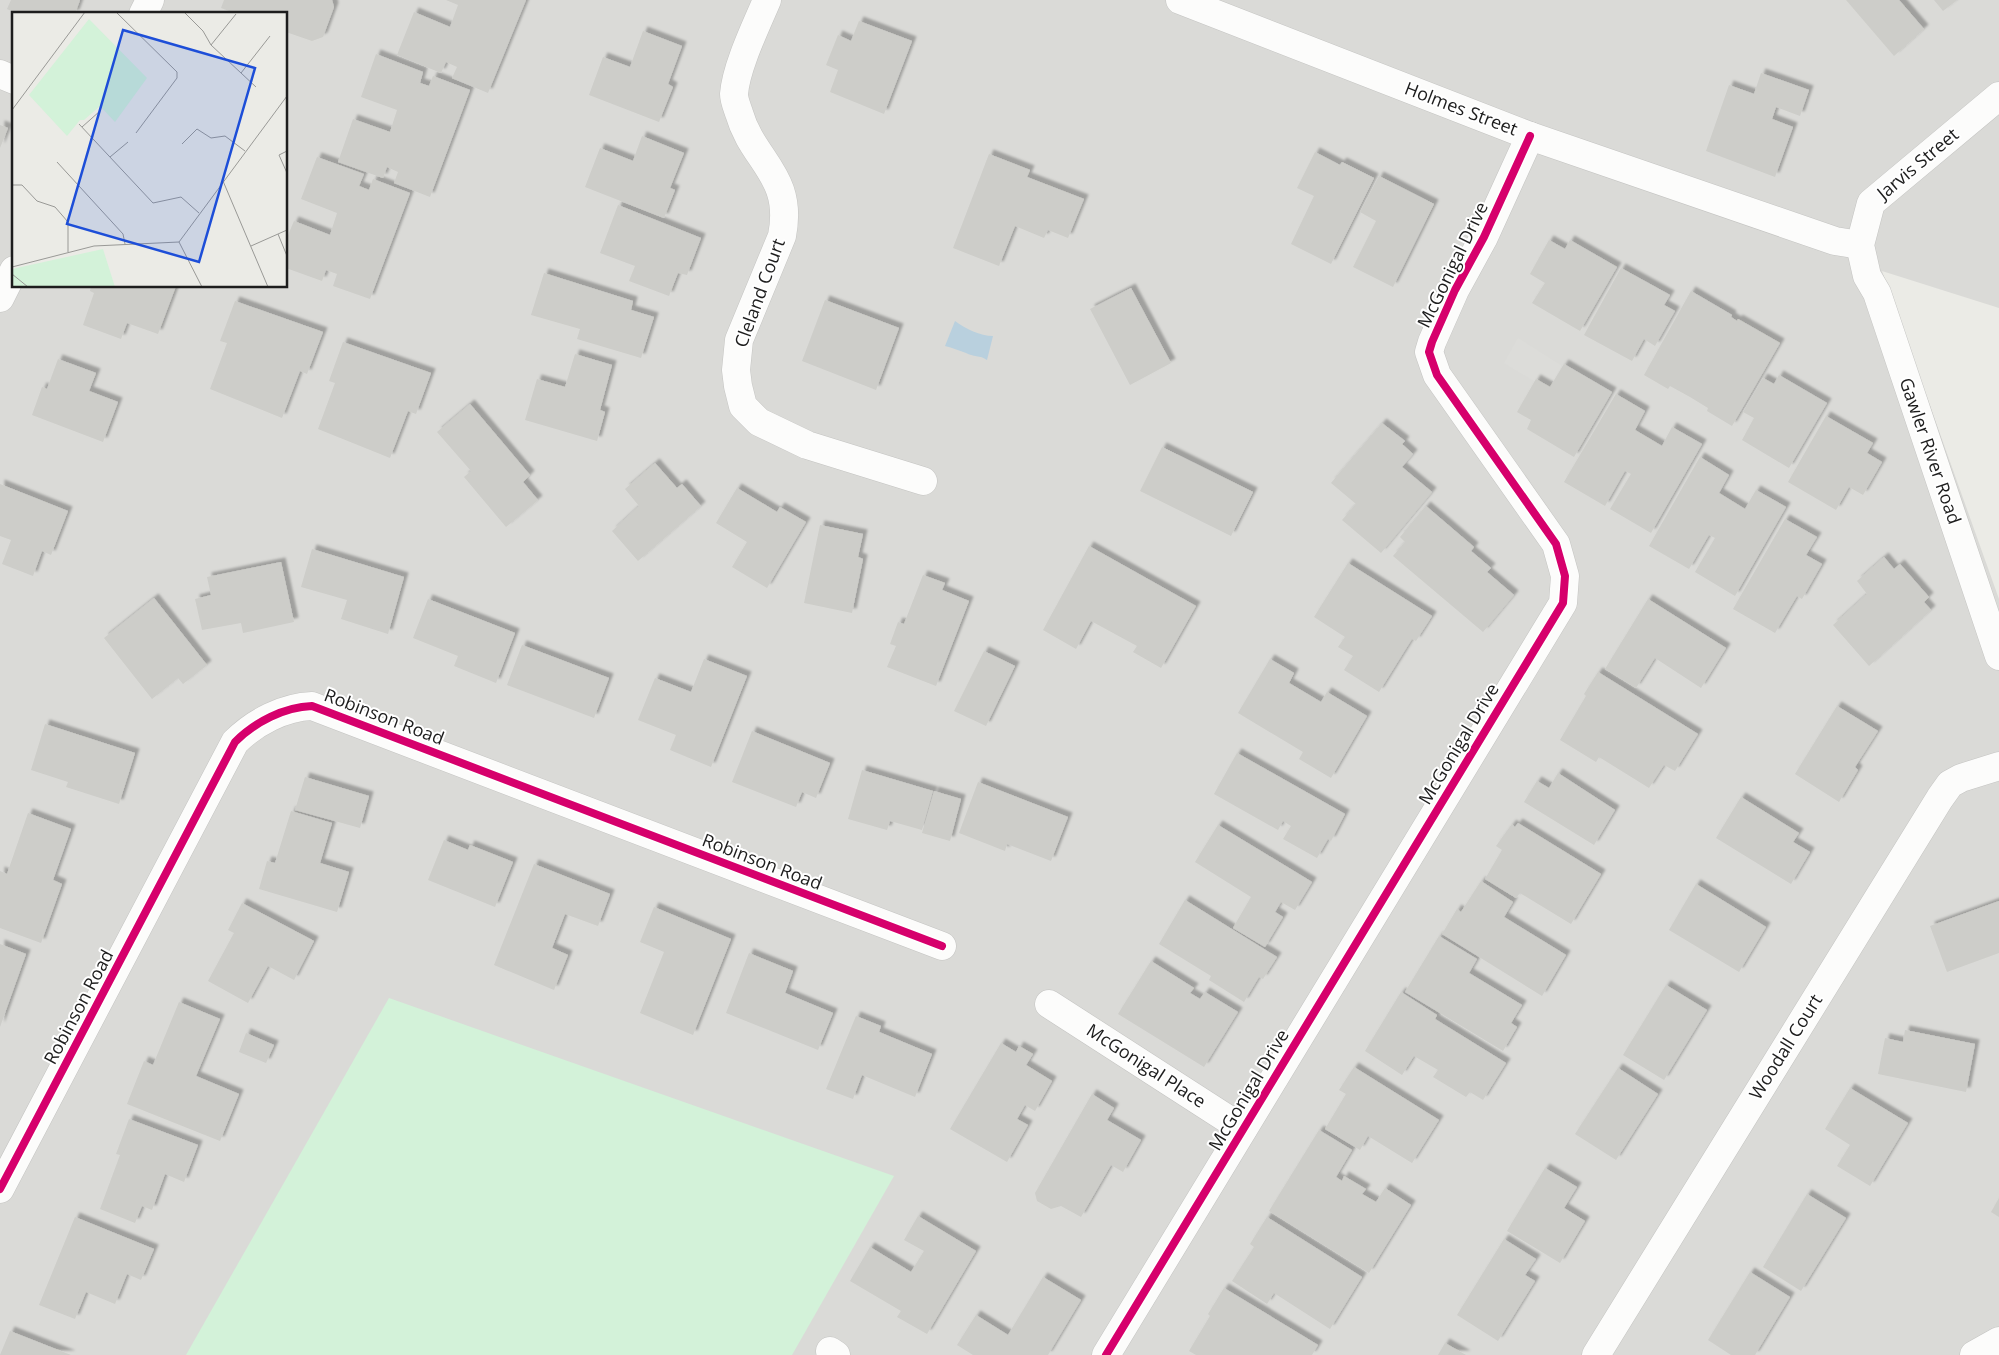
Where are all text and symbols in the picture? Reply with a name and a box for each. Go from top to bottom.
inset map [12,12,288,288]
street label: Holmes Street [1402,76,1521,141]
street label: Jarvis Street [1870,122,1963,206]
street label: McGonigal Drive [1411,198,1493,332]
street label: Cleland Court [728,235,790,350]
street label: Gawler River Road [1895,374,1967,527]
street label: McGonigal Drive [1412,678,1504,809]
street label: Robinson Road [321,682,448,750]
street label: Robinson Road [699,827,826,895]
street label: Robinson Road [38,945,118,1068]
street label: Woodall Court [1743,989,1827,1104]
street label: McGonigal Place [1082,1018,1211,1113]
street label: McGonigal Drive [1202,1024,1294,1155]

